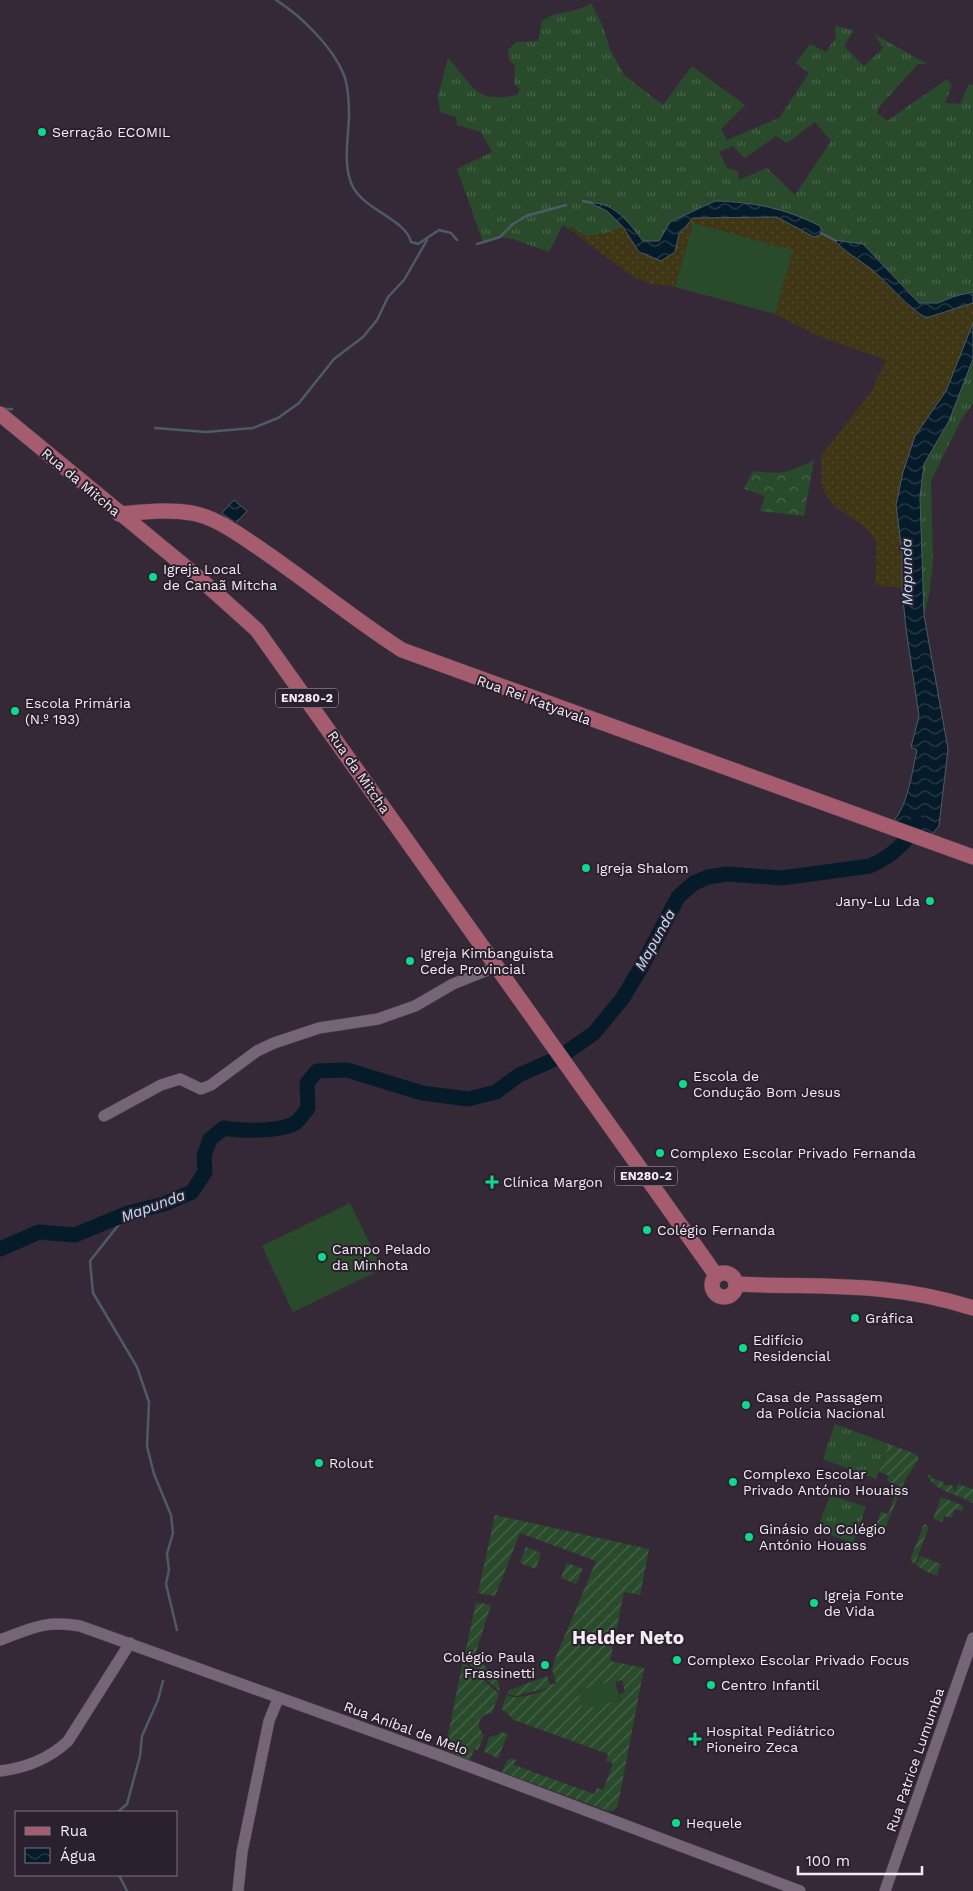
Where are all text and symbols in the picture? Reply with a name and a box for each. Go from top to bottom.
place label: Serração ECOMIL [52,124,170,140]
marker: Serração ECOMIL [36,126,48,138]
street label: Rua da Mitcha [39,445,123,519]
water label: Mapunda [897,538,917,606]
place label: Igreja Local de Canaã Mitcha [163,561,277,593]
marker: Igreja Local de Canaã Mitcha [147,571,159,583]
street label: Rua Rei Katyavala [475,672,593,728]
road number: EN280-2 [276,688,338,708]
place label: Escola Primária (N.º 193) [25,695,131,727]
marker: Escola Primária (N.º 193) [9,705,21,717]
street label: Rua da Mitcha [325,728,393,816]
place label: Igreja Shalom [596,860,689,876]
marker: Igreja Shalom [580,862,592,874]
place label: Jany-Lu Lda [835,893,920,909]
marker: Jany-Lu Lda [924,895,936,907]
water label: Mapunda [631,906,679,974]
place label: Igreja Kimbanguista Cede Provincial [420,945,554,977]
marker: Igreja Kimbanguista Cede Provincial [404,955,416,967]
place label: Escola de Condução Bom Jesus [693,1068,841,1100]
marker: Escola de Condução Bom Jesus [677,1078,689,1090]
place label: Complexo Escolar Privado Fernanda [670,1145,916,1161]
marker: Complexo Escolar Privado Fernanda [654,1147,666,1159]
road number: EN280-2 [615,1166,677,1186]
place label: Clínica Margon [503,1174,603,1190]
marker: Clínica Margon [485,1175,499,1189]
water label: Mapunda [118,1186,188,1226]
place label: Colégio Fernanda [657,1222,775,1238]
marker: Colégio Fernanda [641,1224,653,1236]
place label: Campo Pelado da Minhota [332,1241,431,1273]
marker: Campo Pelado da Minhota [316,1251,328,1263]
place label: Gráfica [865,1310,914,1326]
marker: Gráfica [849,1312,861,1324]
place label: Edifício Residencial [753,1332,831,1364]
marker: Edifício Residencial [737,1342,749,1354]
place label: Casa de Passagem da Polícia Nacional [756,1389,886,1421]
marker: Casa de Passagem da Polícia Nacional [740,1399,752,1411]
place label: Rolout [329,1455,374,1471]
marker: Rolout [313,1457,325,1469]
place label: Complexo Escolar Privado António Houaiss [743,1466,909,1498]
marker: Complexo Escolar Privado António Houaiss [727,1476,739,1488]
place label: Ginásio do Colégio António Houass [759,1521,886,1553]
marker: Ginásio do Colégio António Houass [743,1531,755,1543]
place label: Igreja Fonte de Vida [824,1587,904,1619]
marker: Igreja Fonte de Vida [808,1597,820,1609]
district label: Helder Neto [572,1626,684,1649]
place label: Colégio Paula Frassinetti [443,1649,535,1681]
place label: Complexo Escolar Privado Focus [687,1652,909,1668]
marker: Complexo Escolar Privado Focus [671,1654,683,1666]
marker: Colégio Paula Frassinetti [539,1659,551,1671]
place label: Centro Infantil [721,1677,821,1693]
marker: Centro Infantil [705,1679,717,1691]
street label: Rua Patrice Lumumba [883,1686,947,1834]
street label: Rua Aníbal de Melo [342,1698,470,1758]
place label: Hospital Pediátrico Pioneiro Zeca [706,1723,835,1755]
marker: Hospital Pediátrico Pioneiro Zeca [688,1732,702,1746]
legend [15,1811,178,1876]
place label: Hequele [686,1815,742,1831]
marker: Hequele [670,1817,682,1829]
text: Rua [60,1822,88,1840]
scale bar [798,1844,922,1876]
text: Água [60,1847,96,1865]
text: 100 m [806,1852,850,1870]

